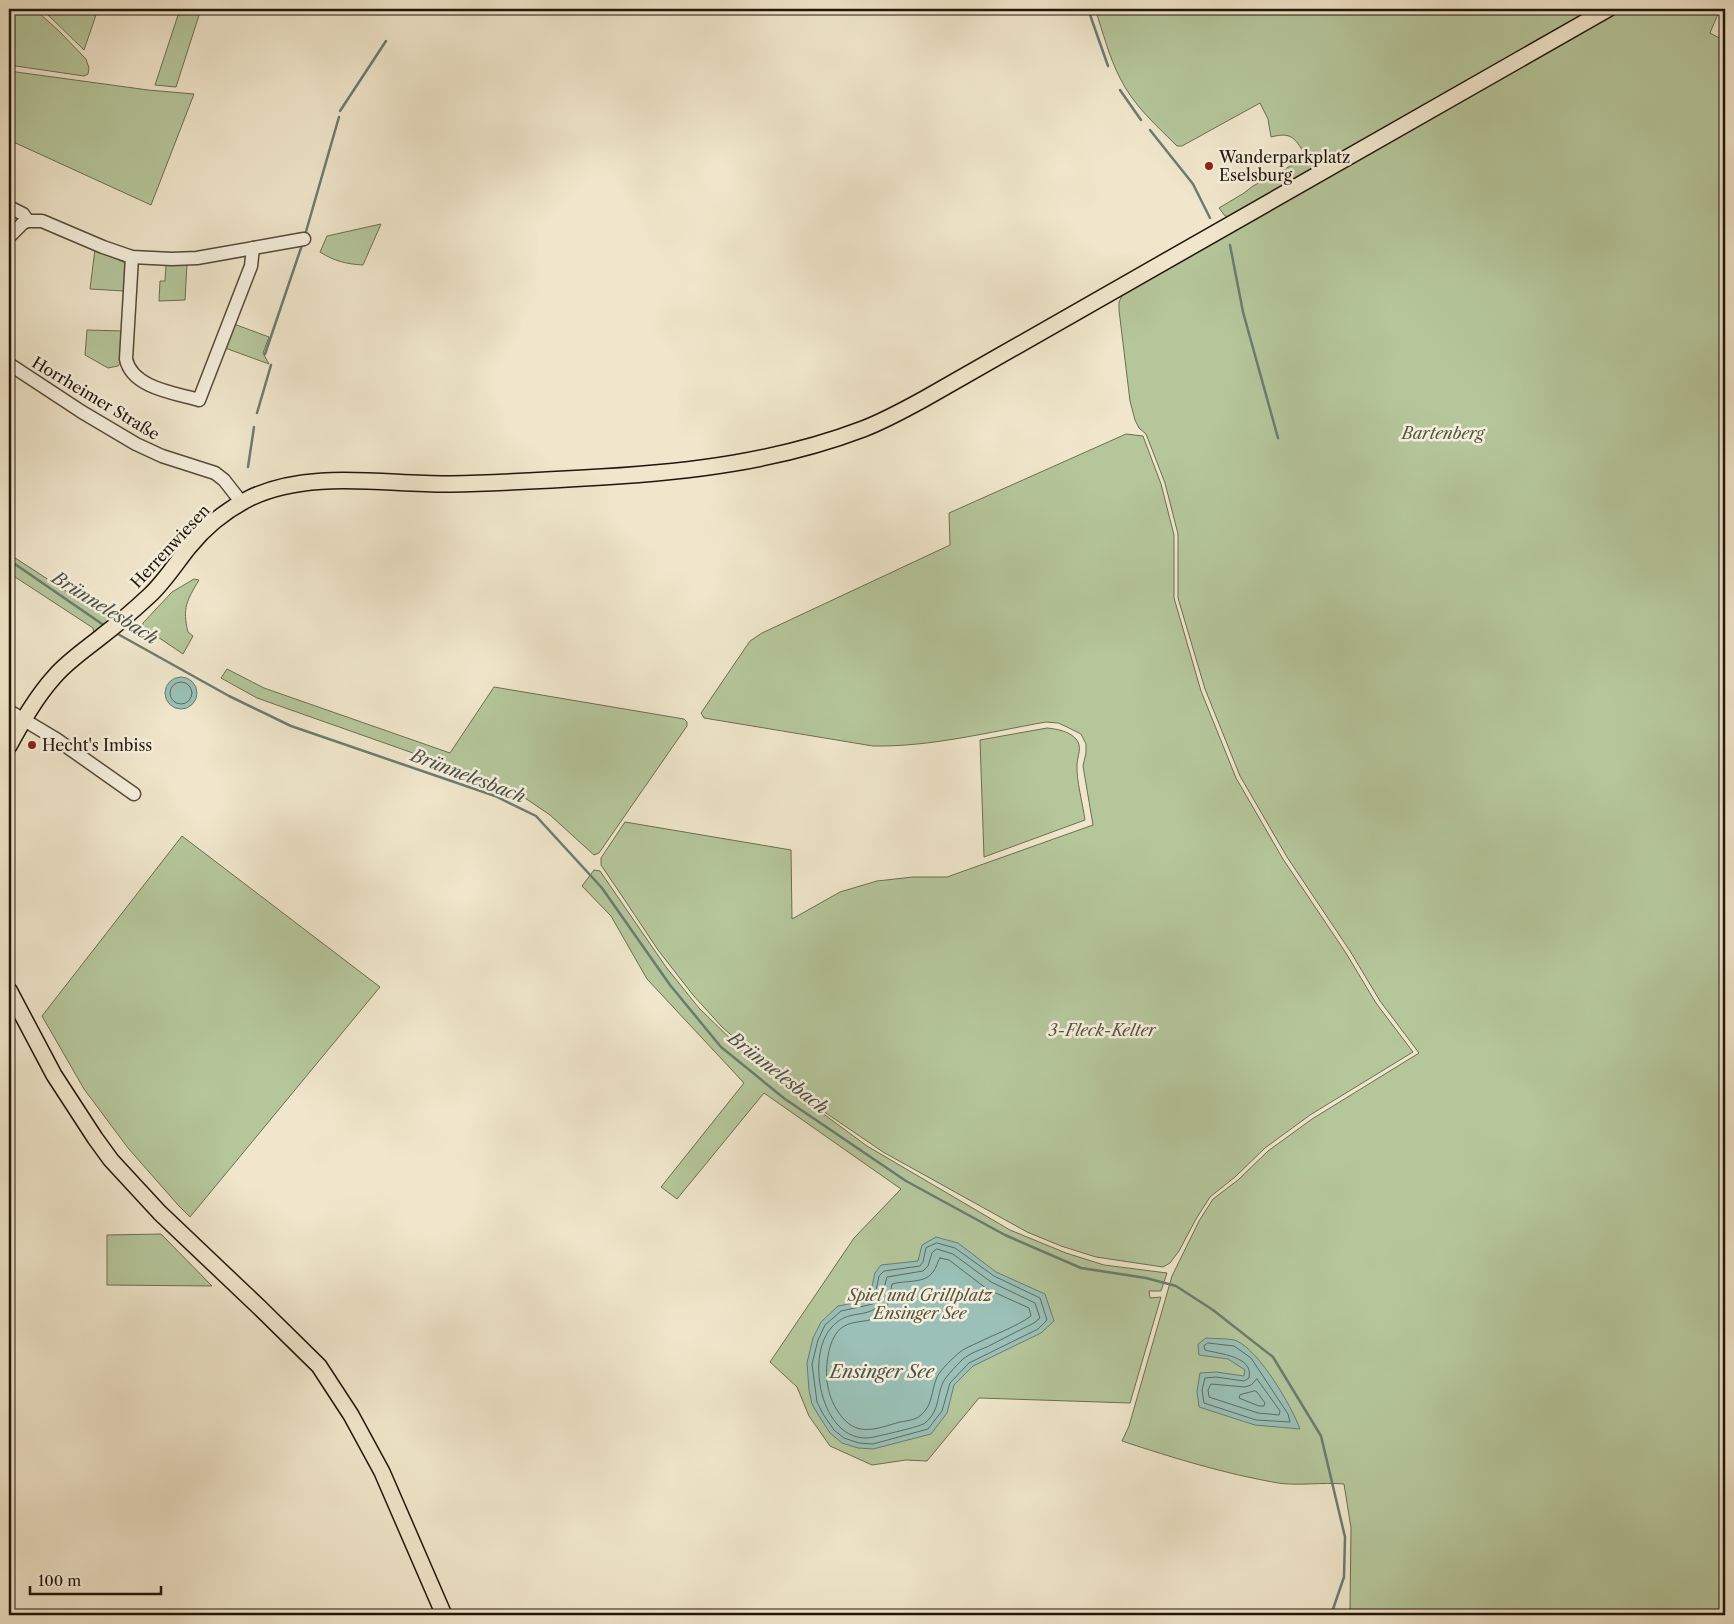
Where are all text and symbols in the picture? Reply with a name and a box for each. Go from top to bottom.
place label: Wanderparkplatz Eselsburg [1218,147,1350,185]
marker: Wanderparkplatz Eselsburg [1203,160,1215,172]
street label: Horrheimer Straße [29,352,164,444]
park label: Bartenberg [1400,423,1486,443]
street label: Herrenwiesen [126,500,214,592]
water label: Brünnelesbach [46,566,162,649]
place label: Hecht's Imbiss [42,735,152,755]
marker: Hecht's Imbiss [26,739,38,751]
water label: Brünnelesbach [406,743,528,808]
park label: 3-Fleck-Kelter [1048,1020,1157,1040]
water label: Brünnelesbach [722,1026,832,1119]
park label: Spiel und Grillplatz Ensinger See [847,1285,994,1323]
water label: Ensinger See [828,1361,936,1383]
scale bar [30,1564,161,1596]
text: 100 m [38,1571,81,1590]

